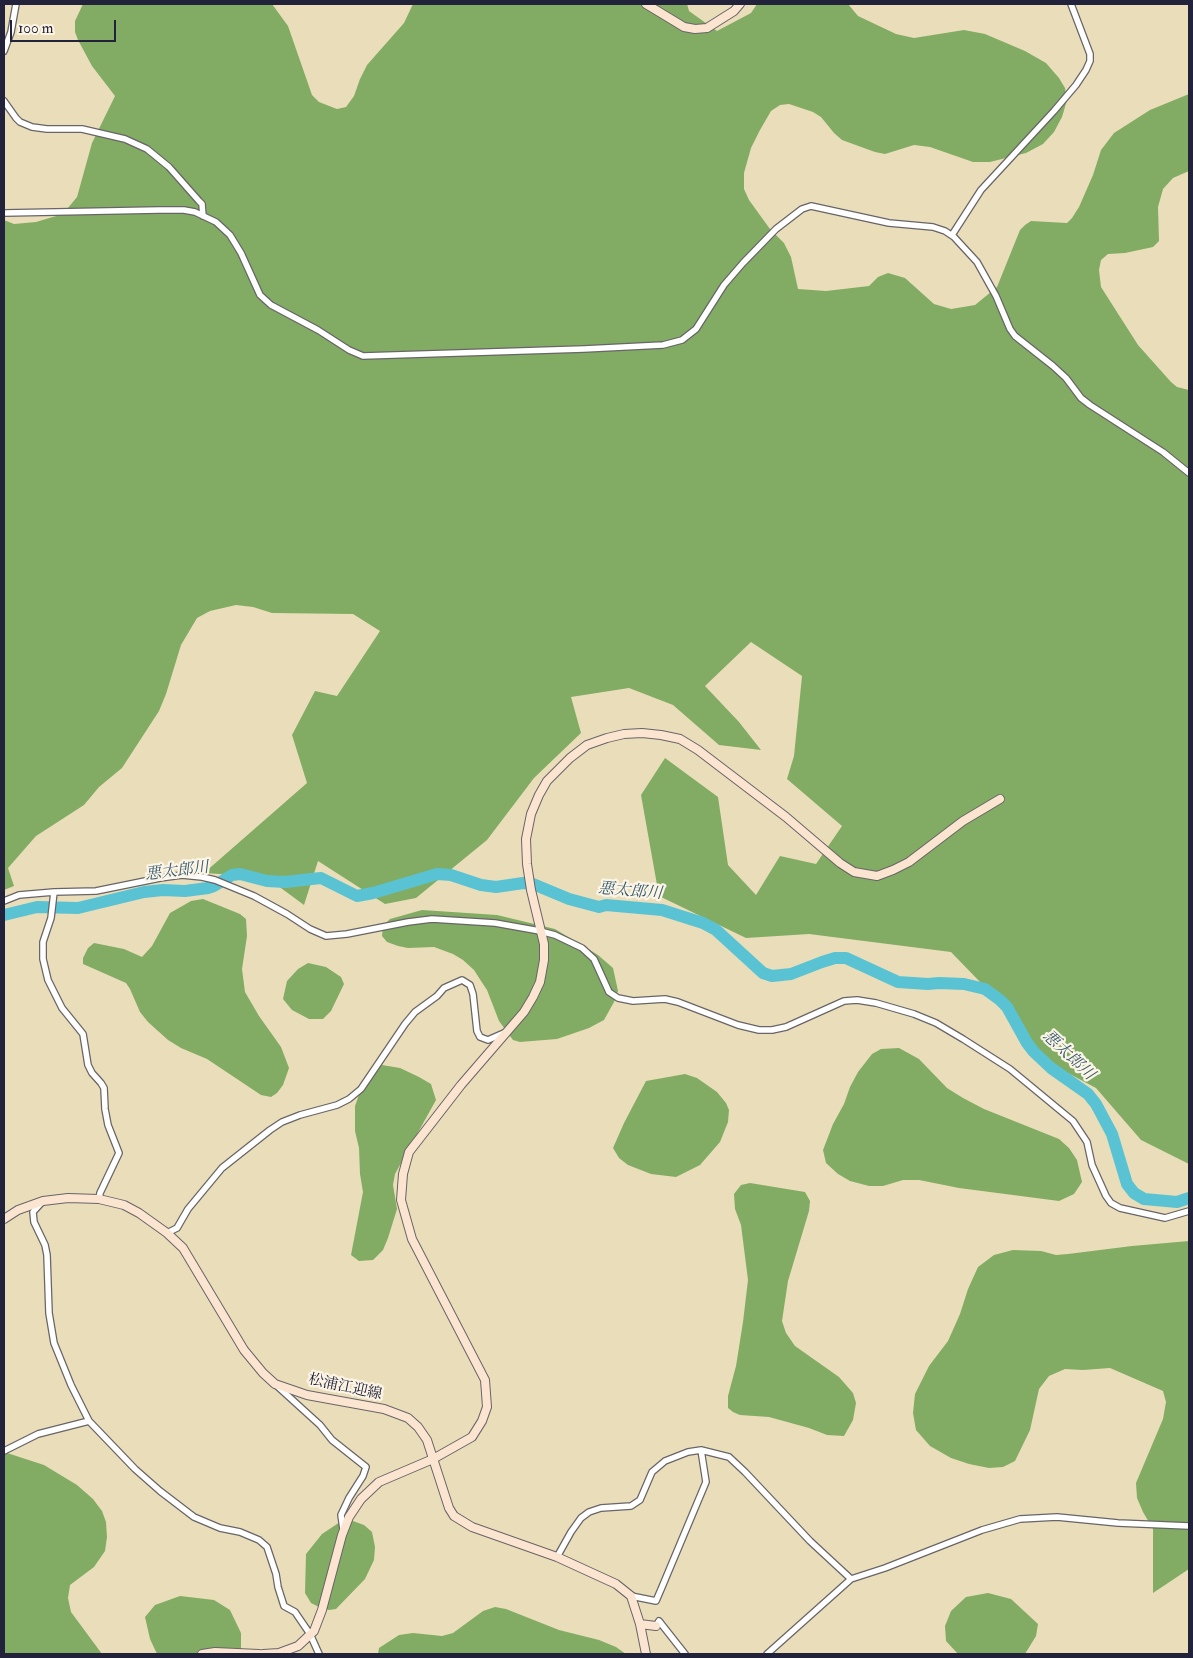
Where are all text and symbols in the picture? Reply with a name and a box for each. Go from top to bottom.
scale bar [12,10,119,42]
text: 100 m [18,19,53,38]
water label: 悪太郎川 [144,859,210,885]
water label: 悪太郎川 [597,880,663,904]
water label: 悪太郎川 [1038,1027,1098,1085]
street label: 松浦江迎線 [306,1371,384,1405]

